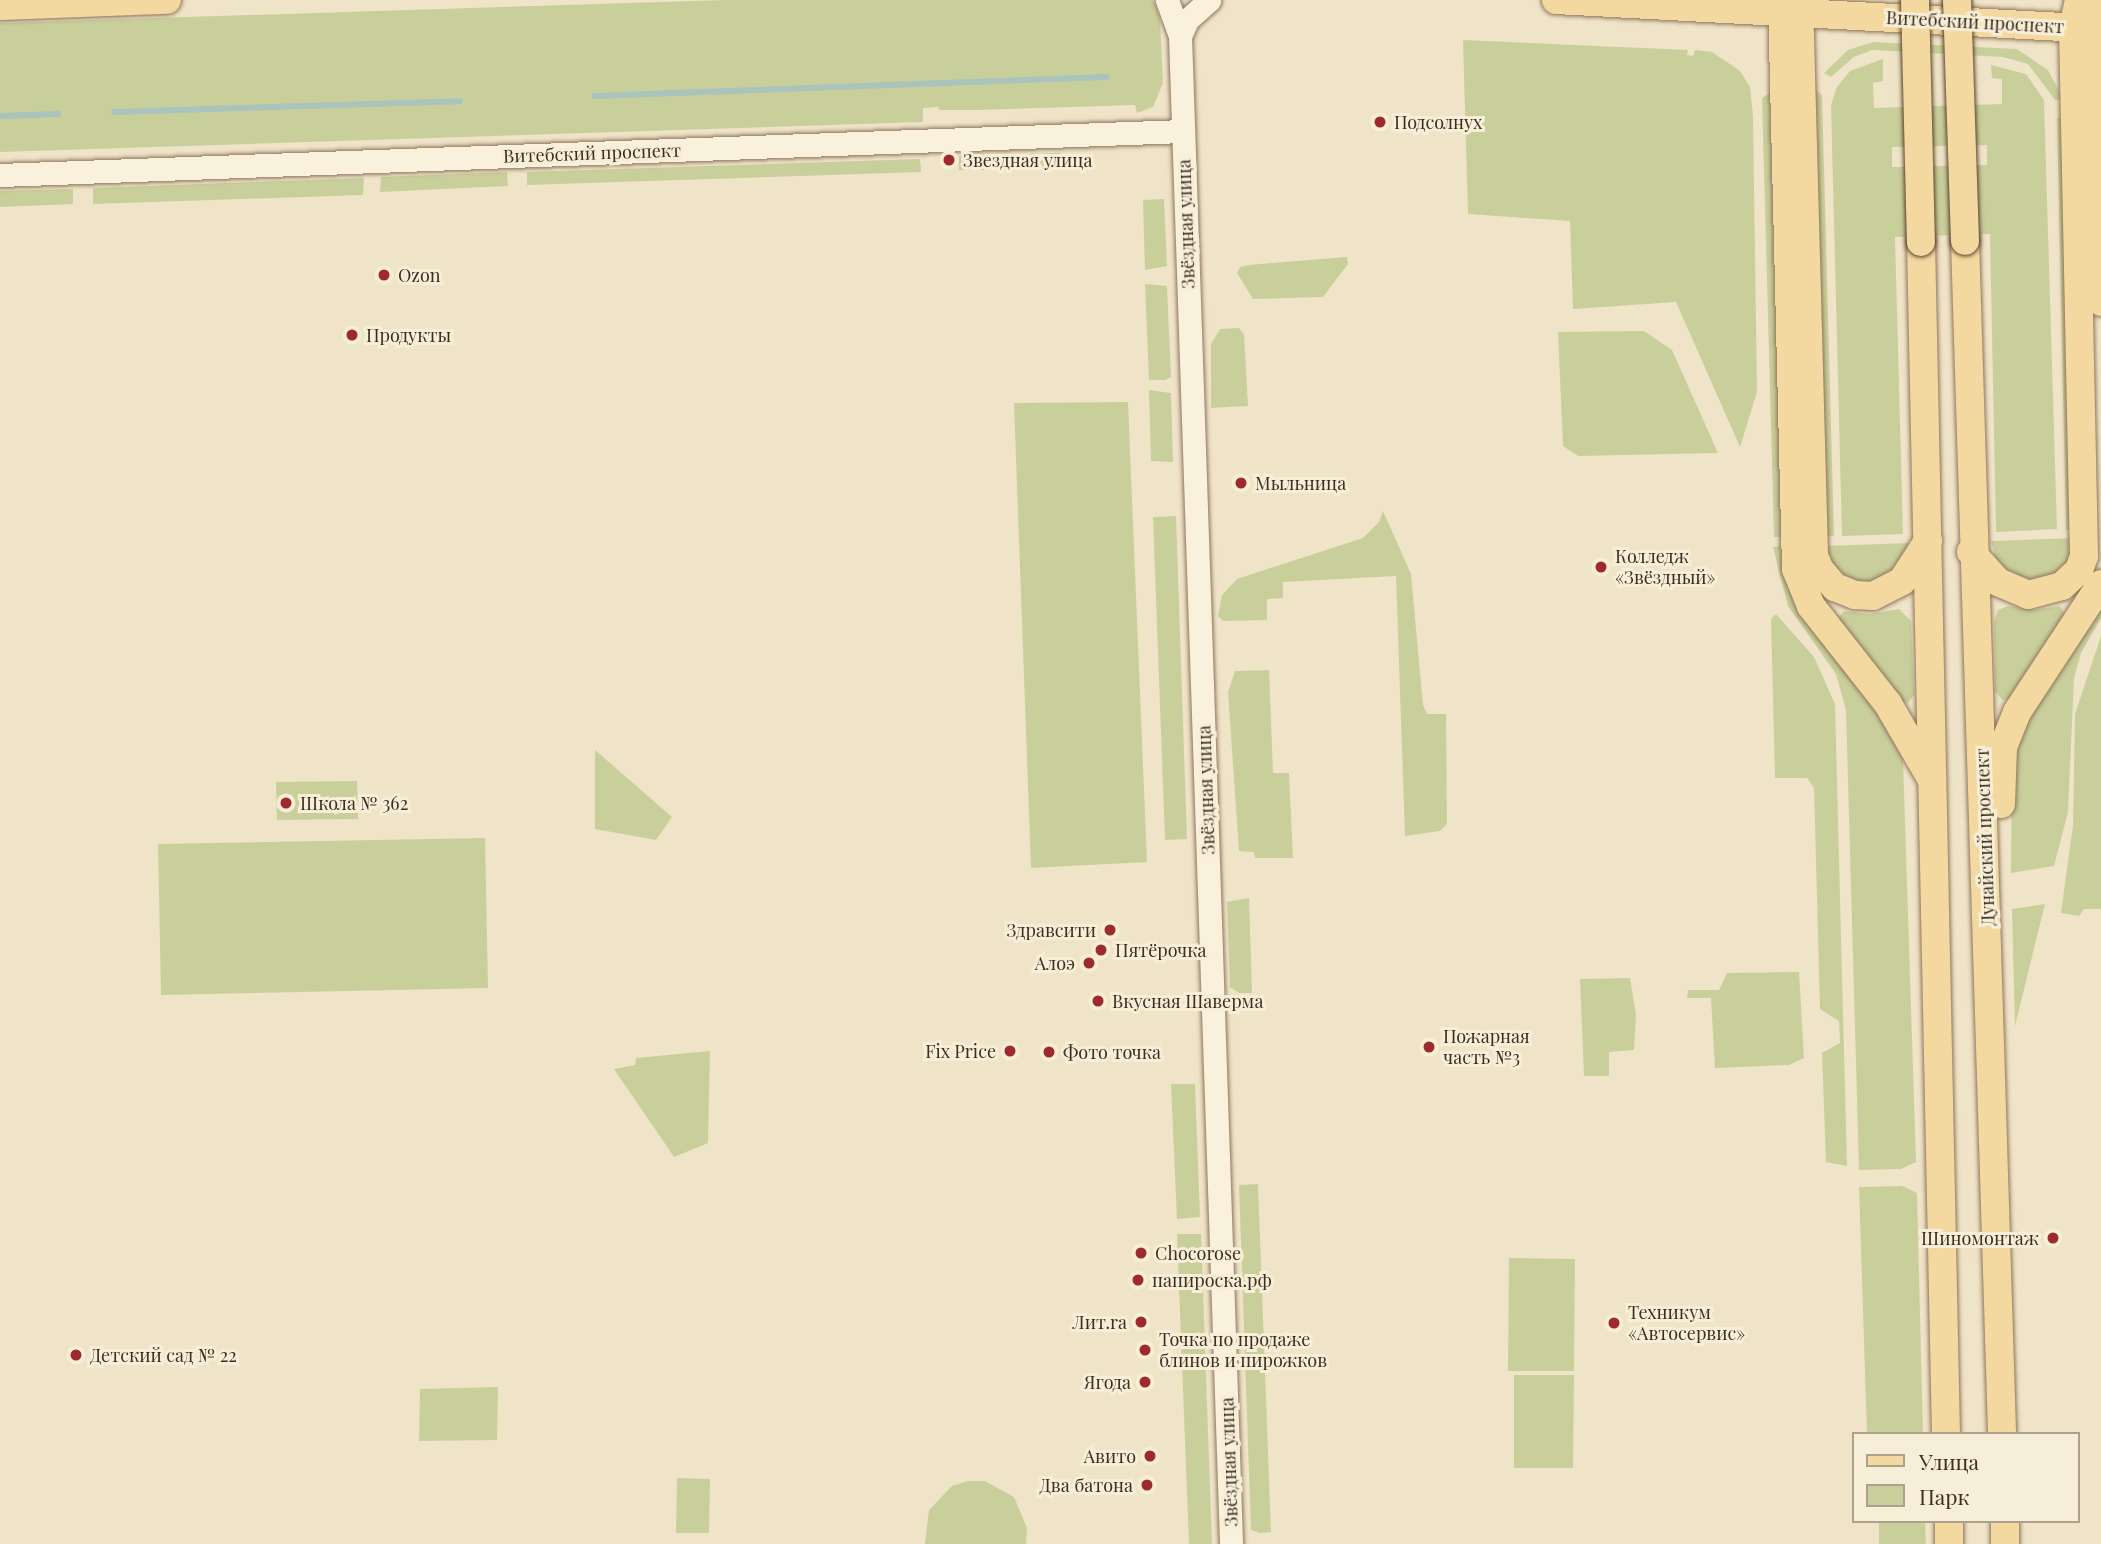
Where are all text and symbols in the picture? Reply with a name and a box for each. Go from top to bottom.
street label: Витебский проспект [1885,7,2065,37]
place label: Подсолнух [1394,111,1482,133]
marker: Подсолнух [1372,114,1388,130]
street label: Витебский проспект [503,139,681,167]
place label: Звездная улица [963,149,1092,171]
marker: Звездная улица [941,152,957,168]
street label: Звёздная улица [1173,159,1199,289]
place label: Ozon [398,264,441,286]
marker: Ozon [376,267,392,283]
place label: Продукты [366,324,451,346]
marker: Продукты [344,327,360,343]
place label: Мыльница [1255,472,1346,494]
marker: Мыльница [1233,475,1249,491]
place label: Колледж «Звёздный» [1615,546,1716,588]
marker: Колледж «Звёздный» [1593,559,1609,575]
street label: Звёздная улица [1193,725,1219,855]
street label: Дунайский проспект [1971,748,1999,926]
place label: Школа № 362 [300,792,408,814]
marker: Школа № 362 [278,795,294,811]
place label: Здравсити [1007,919,1096,941]
marker: Здравсити [1102,922,1118,938]
place label: Пятёрочка [1115,939,1206,961]
marker: Пятёрочка [1093,942,1109,958]
place label: Алоэ [1035,952,1075,974]
marker: Алоэ [1081,955,1097,971]
place label: Вкусная Шаверма [1112,990,1263,1012]
marker: Вкусная Шаверма [1090,993,1106,1009]
place label: Пожарная часть №3 [1443,1026,1530,1068]
marker: Пожарная часть №3 [1421,1039,1437,1055]
place label: Fix Price [925,1040,996,1062]
place label: Фото точка [1063,1041,1161,1063]
marker: Fix Price [1002,1043,1018,1059]
marker: Фото точка [1041,1044,1057,1060]
place label: Шиномонтаж [1921,1227,2039,1249]
marker: Шиномонтаж [2045,1230,2061,1246]
place label: Chocorose [1155,1242,1241,1264]
marker: Chocorose [1133,1245,1149,1261]
place label: папироска.рф [1152,1269,1272,1291]
marker: папироска.рф [1130,1272,1146,1288]
place label: Техникум «Автосервис» [1628,1302,1745,1344]
place label: Лит.ra [1072,1311,1127,1333]
marker: Лит.ra [1133,1314,1149,1330]
marker: Техникум «Автосервис» [1606,1315,1622,1331]
place label: Точка по продаже блинов и пирожков [1159,1329,1327,1372]
marker: Точка по продаже блинов и пирожков [1137,1342,1153,1358]
place label: Детский сад № 22 [90,1344,237,1366]
marker: Детский сад № 22 [68,1347,84,1363]
place label: Ягода [1084,1371,1131,1393]
marker: Ягода [1137,1374,1153,1390]
street label: Звёздная улица [1216,1397,1242,1527]
legend [1853,1432,2080,1523]
place label: Авито [1084,1445,1136,1467]
text: Улица [1919,1447,1979,1475]
marker: Авито [1142,1448,1158,1464]
place label: Два батона [1040,1474,1133,1496]
marker: Два батона [1139,1477,1155,1493]
text: Парк [1919,1482,1969,1510]

